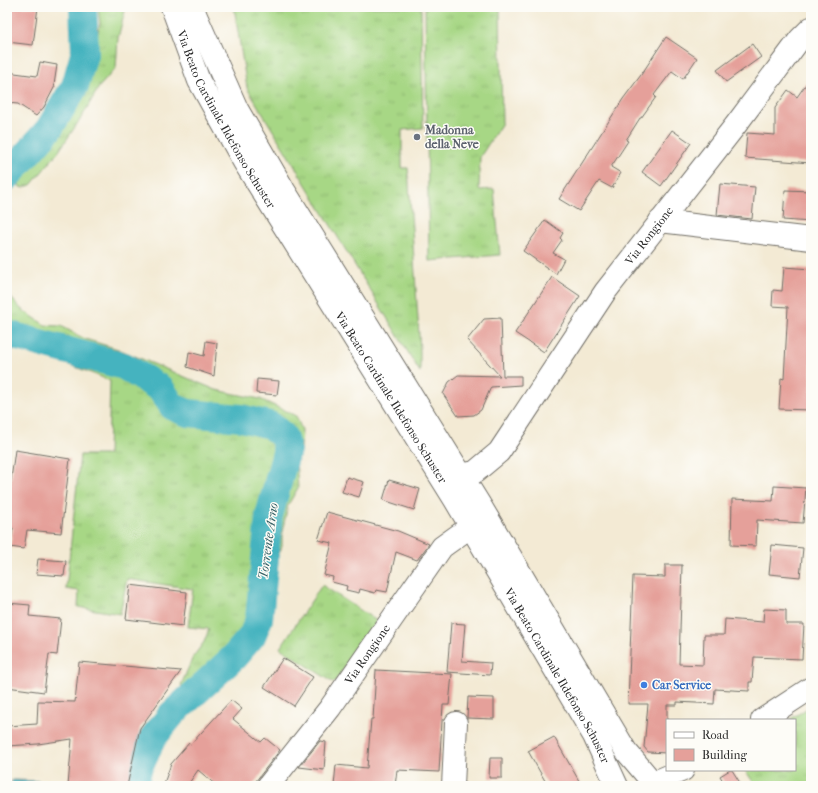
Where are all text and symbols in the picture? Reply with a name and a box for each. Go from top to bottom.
street label: Via Beato Cardinale Ildefonso Schuster [174,27,279,212]
place label: Madonna della Neve [424,123,479,151]
marker: Madonna della Neve [412,132,422,142]
street label: Via Rongione [621,204,676,268]
street label: Via Beato Cardinale Ildefonso Schuster [332,308,450,487]
water label: Torrente Arno [255,501,281,580]
street label: Via Beato Cardinale Ildefonso Schuster [501,585,613,766]
street label: Via Rongione [341,622,393,688]
place label: Car Service [652,678,711,692]
marker: Car Service [639,680,649,690]
legend [666,719,796,771]
text: Road [702,728,729,742]
text: Building [702,748,747,762]

